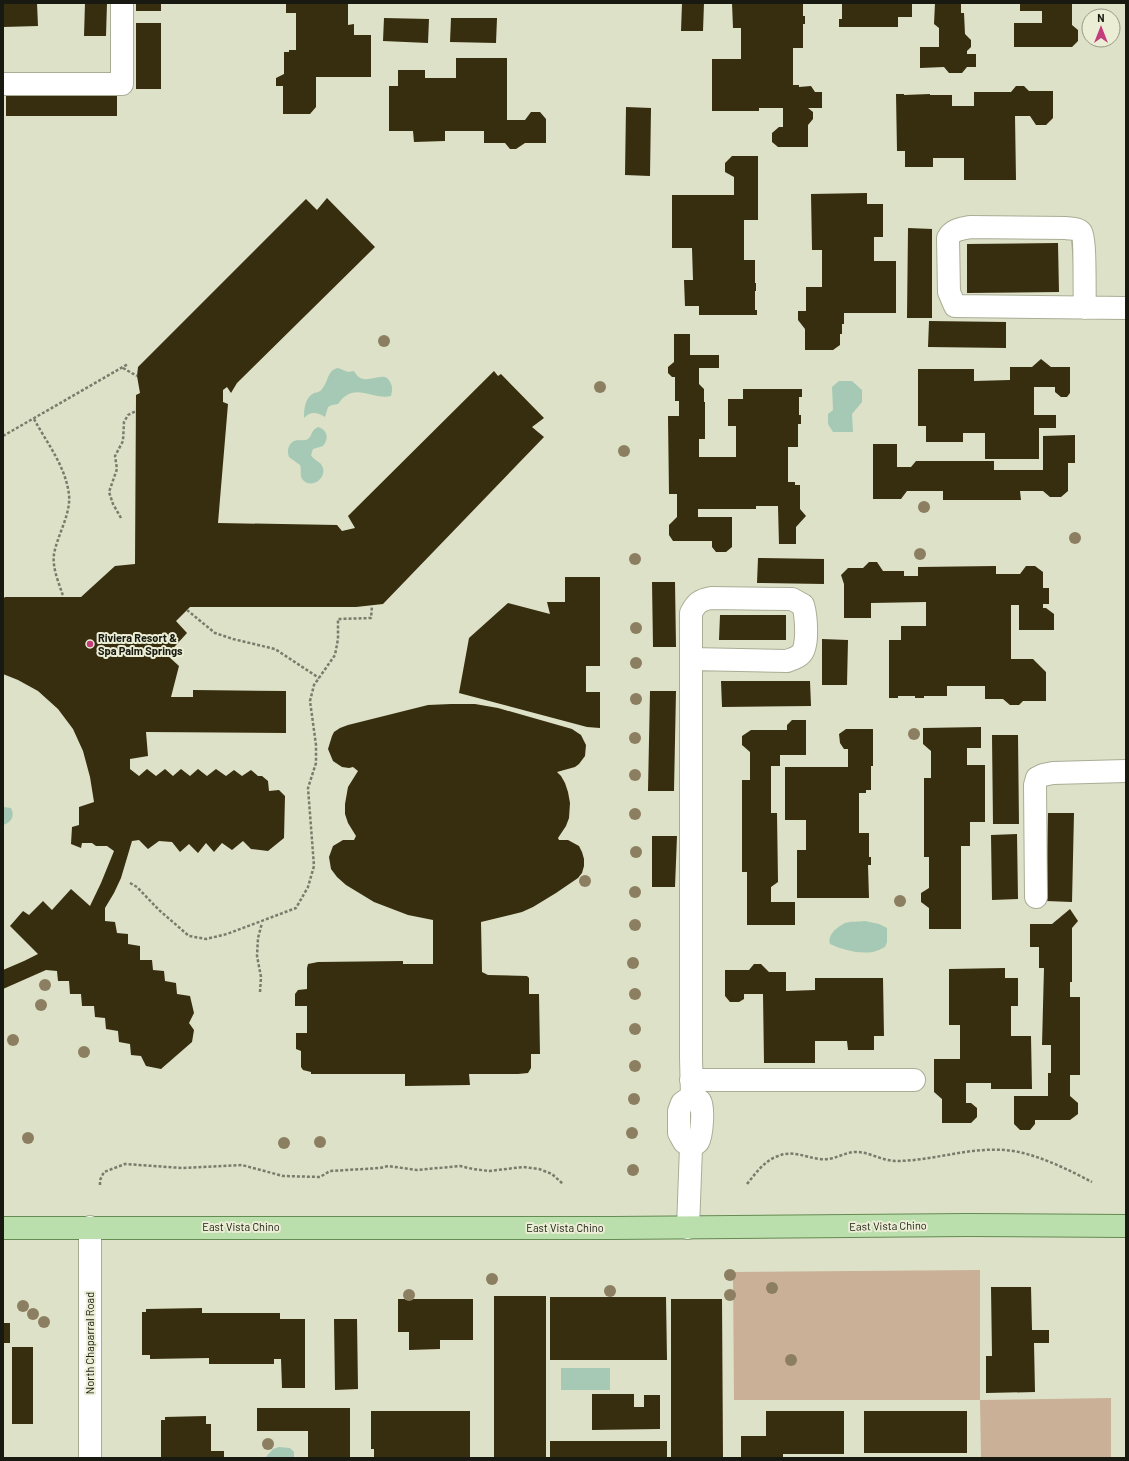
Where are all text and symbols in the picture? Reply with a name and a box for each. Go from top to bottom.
north arrow [1081,8,1121,48]
text: N [1097,11,1105,24]
place label: Riviera Resort & Spa Palm Springs [98,631,183,657]
marker: Riviera Resort & Spa Palm Springs [85,639,95,649]
street label: East Vista Chino [849,1218,927,1233]
street label: East Vista Chino [202,1220,280,1233]
street label: East Vista Chino [526,1221,604,1234]
street label: North Chaparral Road [83,1292,96,1394]

